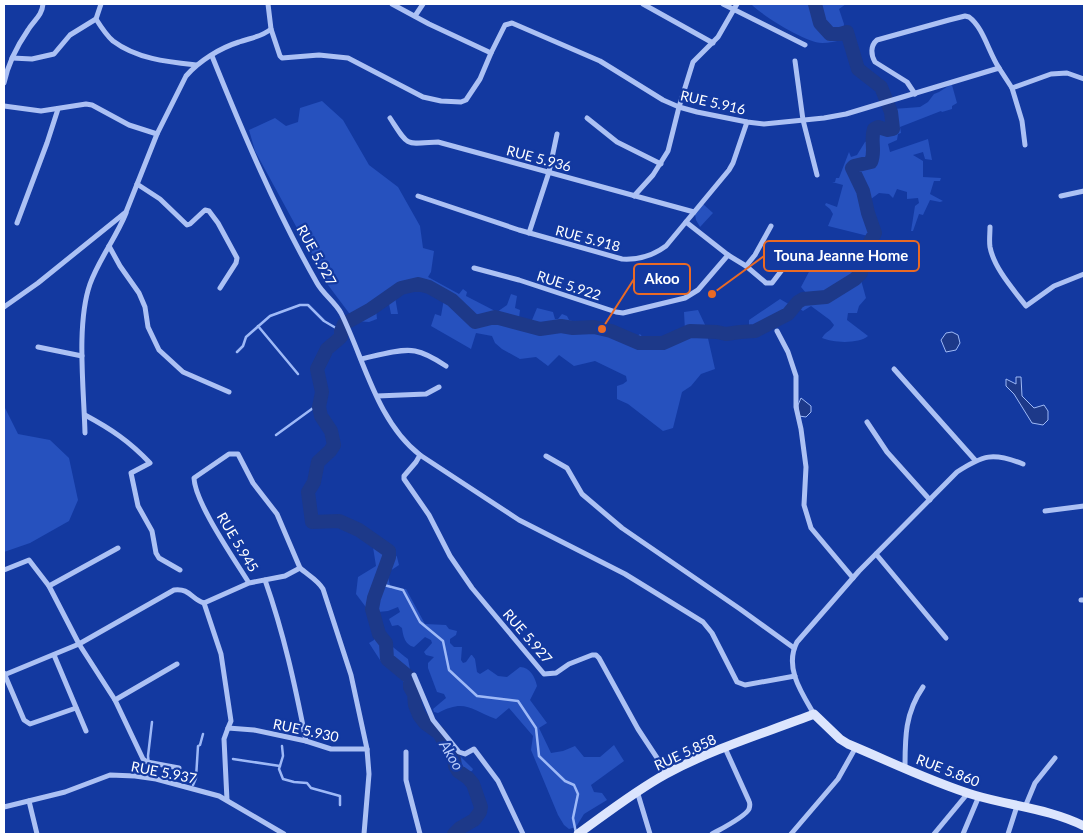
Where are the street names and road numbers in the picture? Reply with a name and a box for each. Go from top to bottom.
street label: RUE 5.916 [679,86,747,118]
street label: RUE 5.936 [505,141,573,175]
street label: RUE 5.918 [554,221,622,255]
street label: RUE 5.927 [293,222,341,288]
street label: RUE 5.922 [535,267,603,303]
street label: RUE 5.945 [214,509,262,575]
street label: RUE 5.927 [500,605,556,667]
street label: RUE 5.930 [272,715,340,745]
street label: RUE 5.858 [651,730,719,774]
street label: RUE 5.860 [914,750,982,790]
street label: RUE 5.937 [130,757,198,787]

